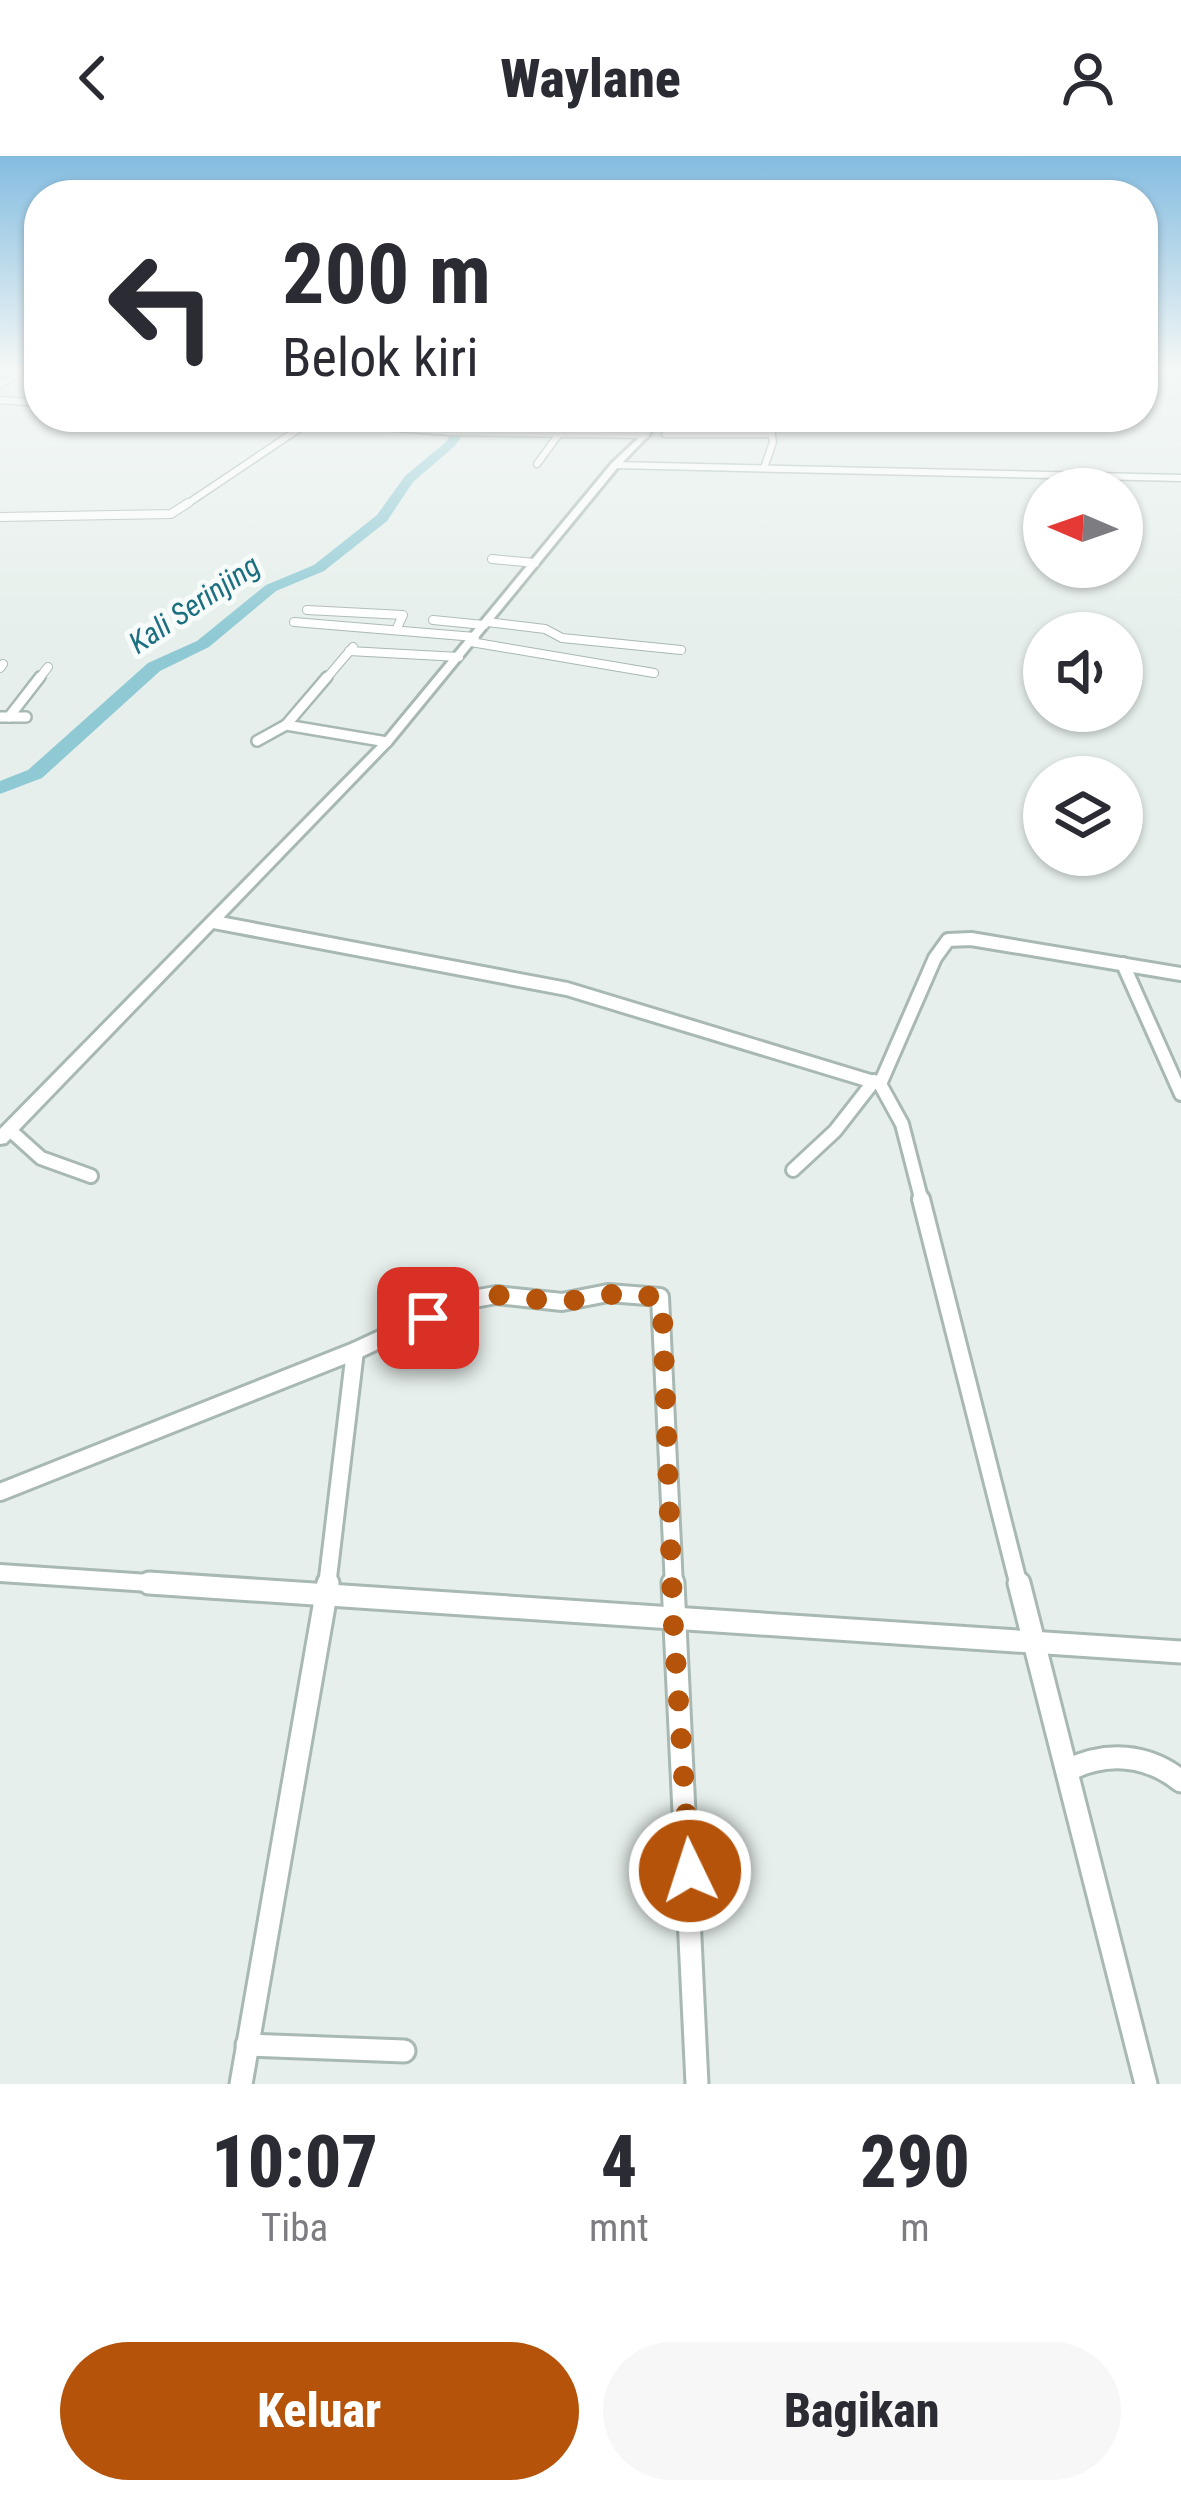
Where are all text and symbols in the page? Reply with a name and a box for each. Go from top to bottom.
icon: back [60,45,126,111]
icon: person [1055,45,1121,111]
text: Waylane [500,47,681,110]
text: 200 m [282,225,491,324]
icon: left [84,228,240,384]
text: Belok kiri [282,326,479,389]
north arrow [1023,468,1143,588]
map controls [1023,468,1143,876]
water label: Kali Serinjing [122,548,266,660]
button: sound [1023,612,1143,732]
button: layers [1023,756,1143,876]
pin [377,1267,479,1369]
icon: arrive [395,1285,461,1351]
position arrow [627,1808,753,1934]
text: 10:07 [211,2120,378,2205]
text: 4 [601,2120,637,2205]
text: 290 [860,2120,970,2205]
text: Tiba [261,2205,328,2251]
text: mnt [589,2205,649,2251]
text: m [900,2205,930,2251]
button: Keluar [60,2342,579,2480]
button: Bagikan [603,2342,1121,2480]

